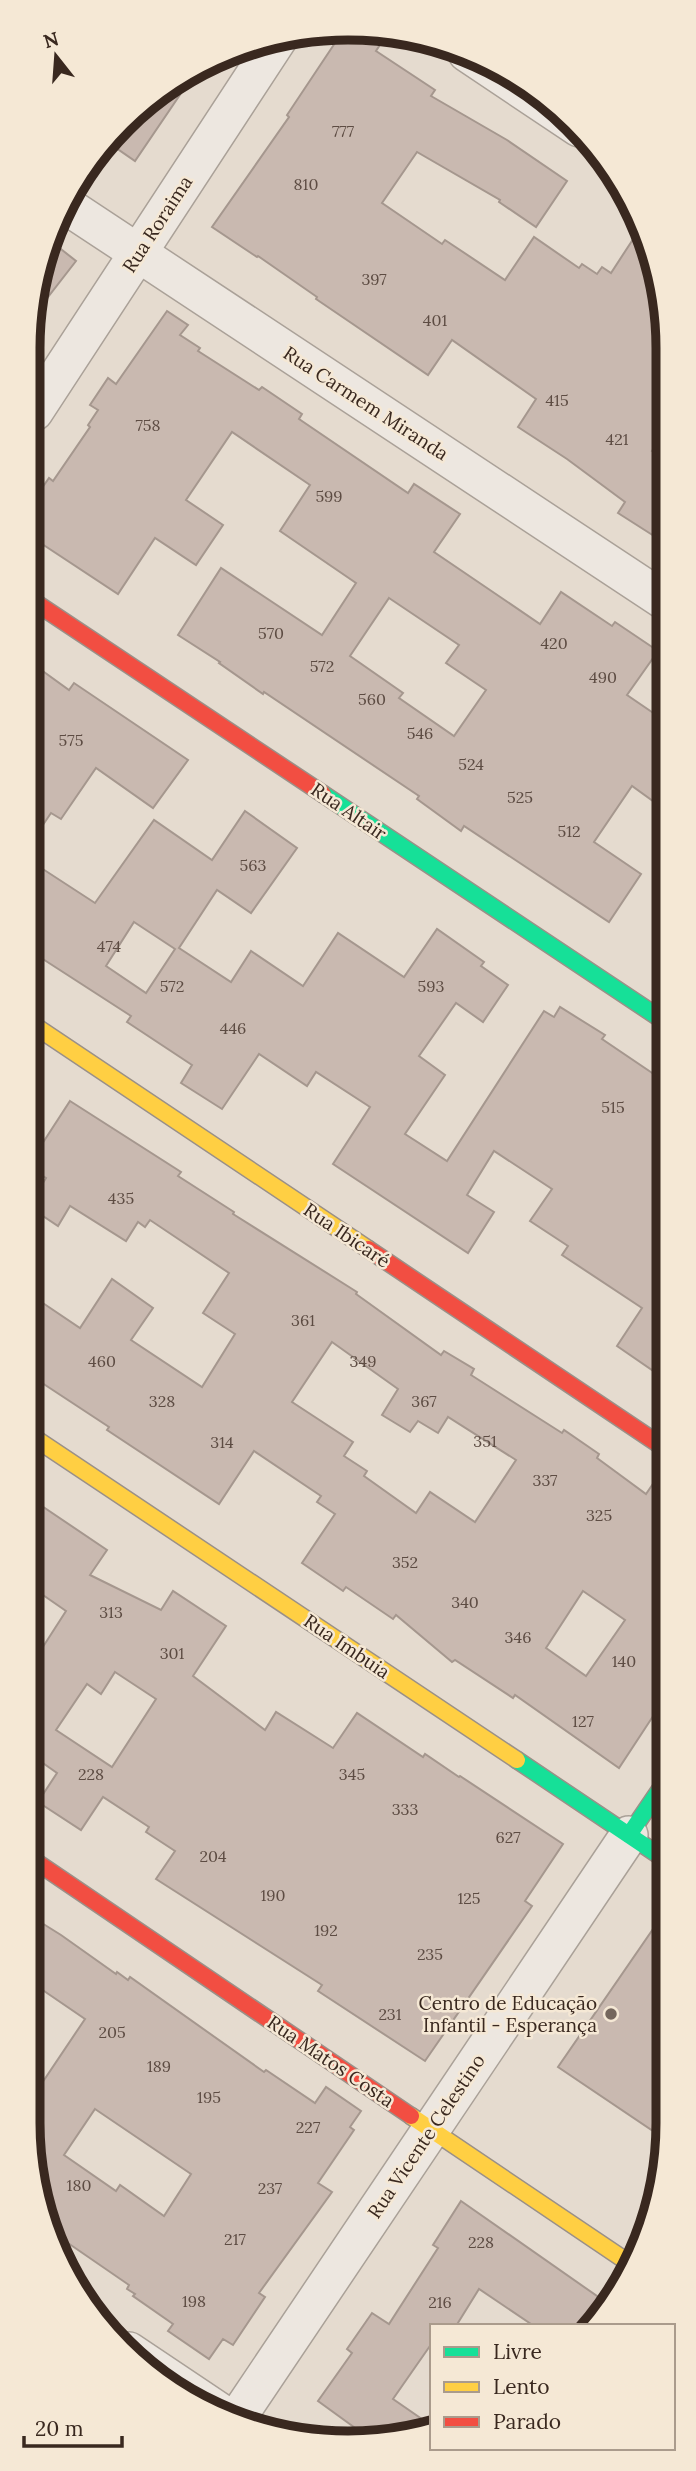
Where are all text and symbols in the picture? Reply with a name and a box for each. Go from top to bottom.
north arrow [21,21,91,91]
text: N [40,26,62,53]
house number: 777 [332,121,355,141]
street label: Rua Roraima [117,171,197,277]
house number: 810 [294,174,318,194]
house number: 397 [361,269,387,289]
house number: 401 [423,310,447,330]
street label: Rua Carmem Miranda [279,341,453,465]
house number: 415 [545,390,569,410]
house number: 758 [135,415,161,435]
house number: 421 [605,429,629,449]
house number: 599 [315,486,343,506]
house number: 570 [258,623,284,643]
house number: 420 [540,633,568,653]
house number: 572 [310,656,334,676]
house number: 490 [589,667,617,687]
house number: 560 [358,689,386,709]
house number: 546 [407,723,433,743]
house number: 575 [59,730,83,750]
house number: 524 [458,754,484,774]
street label: Rua Altair [307,777,392,845]
house number: 525 [507,787,533,807]
house number: 512 [557,821,581,841]
house number: 563 [240,855,267,875]
house number: 474 [97,936,122,956]
house number: 572 [160,976,184,996]
house number: 593 [418,976,445,996]
house number: 446 [220,1018,246,1038]
house number: 515 [601,1097,625,1117]
house number: 435 [108,1188,134,1208]
street label: Rua Ibicaré [299,1197,395,1273]
house number: 361 [291,1310,315,1330]
house number: 460 [88,1351,116,1371]
house number: 349 [350,1351,376,1371]
house number: 328 [149,1391,175,1411]
house number: 367 [411,1391,437,1411]
house number: 351 [473,1431,497,1451]
house number: 314 [210,1432,234,1452]
house number: 337 [533,1470,558,1490]
house number: 325 [586,1505,612,1525]
house number: 352 [392,1552,418,1572]
house number: 340 [451,1592,479,1612]
house number: 313 [99,1602,123,1622]
street label: Rua Imbuia [299,1608,395,1684]
house number: 346 [505,1627,531,1647]
house number: 301 [160,1643,185,1663]
house number: 140 [612,1651,636,1671]
house number: 127 [572,1711,595,1731]
house number: 228 [78,1764,104,1784]
house number: 345 [339,1764,365,1784]
house number: 333 [392,1799,418,1819]
house number: 627 [495,1827,521,1847]
house number: 204 [199,1846,227,1866]
house number: 190 [260,1885,286,1905]
house number: 125 [457,1888,481,1908]
house number: 192 [314,1920,338,1940]
house number: 235 [417,1944,443,1964]
place label: Centro de Educação Infantil - Esperança [418,1991,597,2037]
house number: 231 [378,2004,402,2024]
marker: Centro de Educação Infantil - Esperança [603,2006,619,2022]
street label: Rua Matos Costa [263,2010,399,2112]
house number: 205 [98,2022,126,2042]
street label: Rua Vicente Celestino [362,2049,490,2223]
house number: 189 [147,2056,171,2076]
house number: 195 [197,2087,221,2107]
house number: 227 [296,2117,321,2137]
house number: 180 [67,2175,91,2195]
house number: 237 [258,2178,283,2198]
house number: 217 [224,2229,247,2249]
house number: 228 [468,2232,494,2252]
house number: 198 [182,2291,206,2311]
house number: 216 [428,2292,452,2312]
legend [430,2324,675,2450]
text: Livre [493,2338,542,2365]
text: Lento [493,2373,550,2400]
scale bar [24,2404,122,2448]
text: Parado [493,2408,561,2435]
text: 20 m [35,2415,84,2442]

